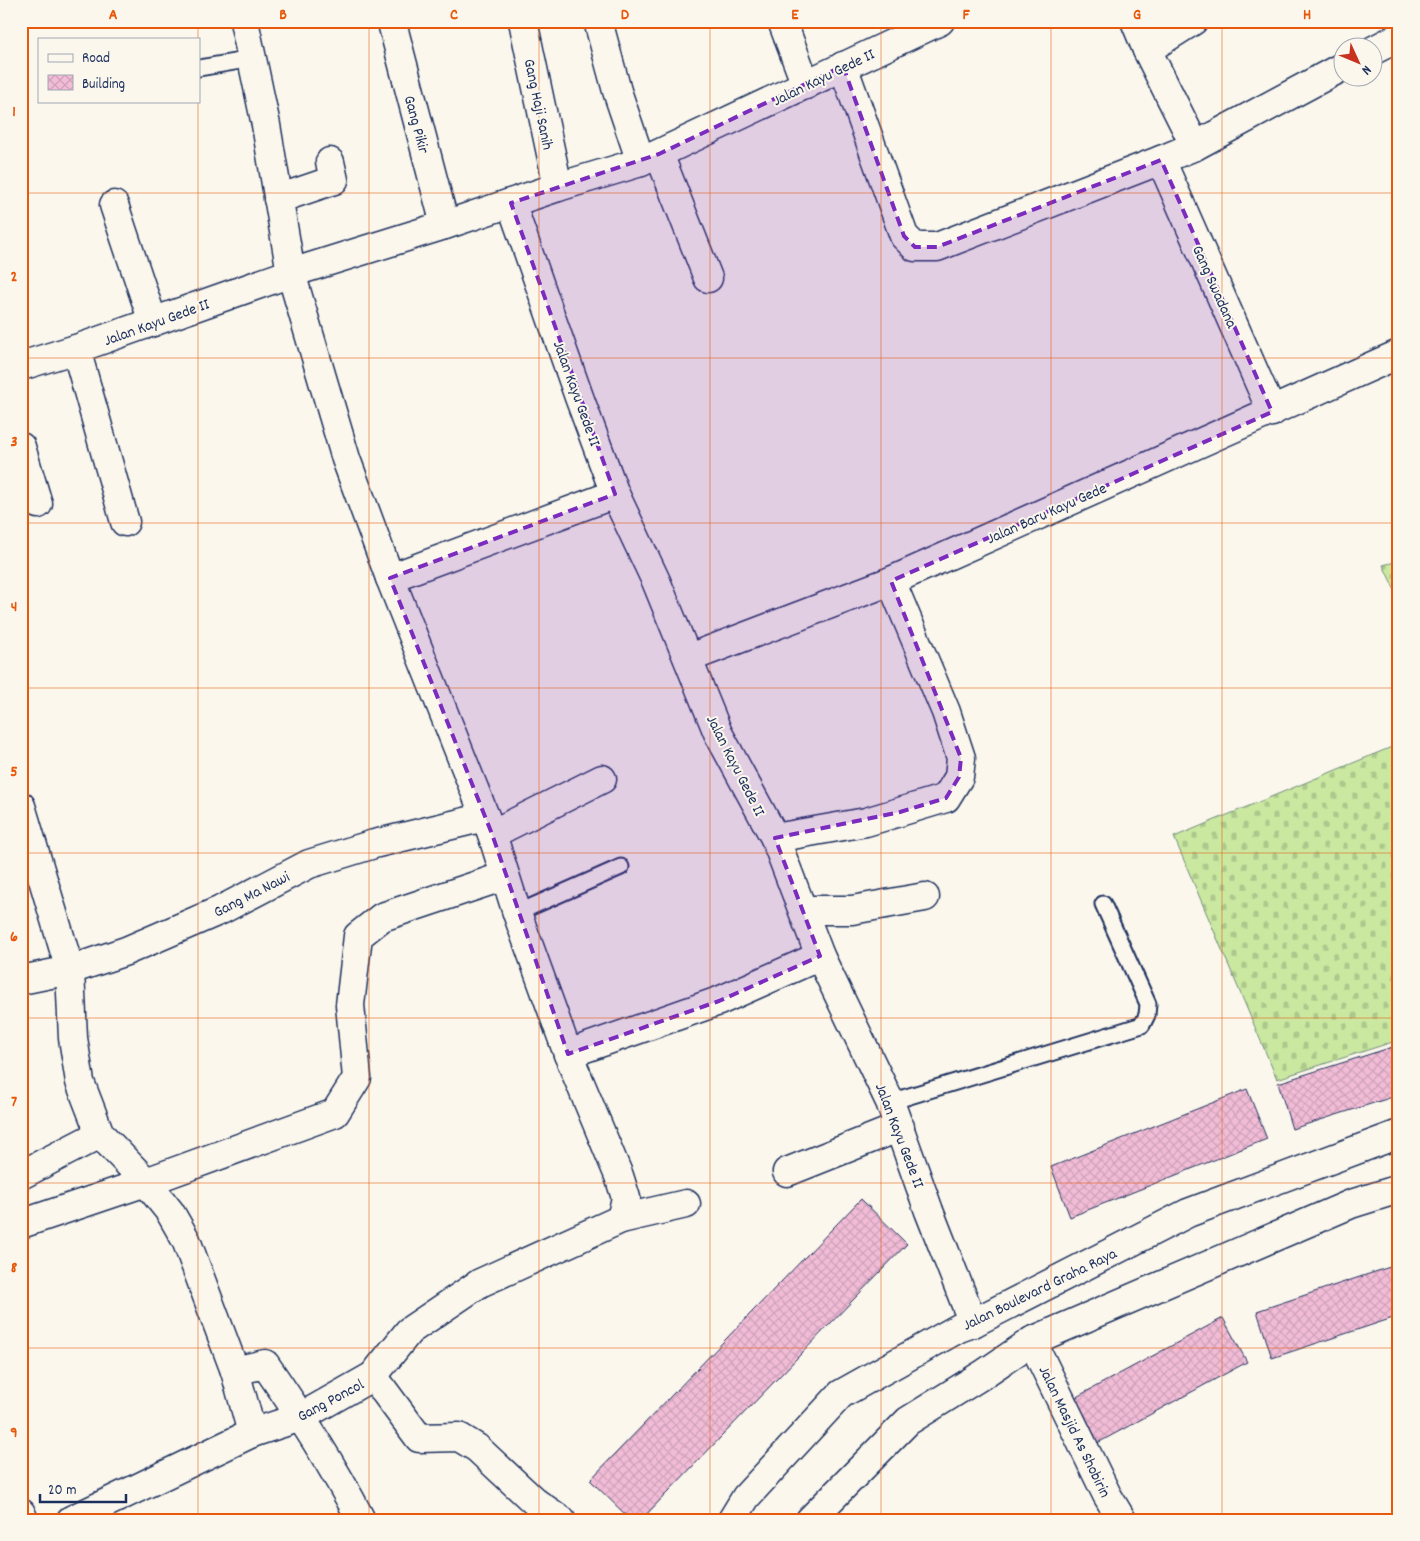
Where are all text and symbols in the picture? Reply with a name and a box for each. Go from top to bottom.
text: A [109,4,118,27]
text: B [279,4,287,27]
text: C [450,4,458,27]
text: D [621,4,630,27]
text: E [791,4,799,27]
text: F [962,4,970,27]
text: G [1133,4,1141,27]
text: H [1303,4,1311,27]
legend [38,38,200,102]
north arrow [1332,38,1382,88]
street label: Jalan Kayu Gede II [769,44,879,113]
text: Road [82,48,110,70]
street label: Gang Haji Sanih [517,57,558,152]
text: N [1356,60,1376,79]
text: Building [82,74,125,96]
street label: Gang Pikir [397,93,434,156]
text: 1 [12,101,16,124]
street label: Gang Swadana [1185,242,1242,333]
text: 2 [11,266,18,289]
street label: Jalan Kayu Gede II [101,294,213,353]
street label: Jalan Kayu Gede II [546,338,605,450]
text: 3 [10,431,18,454]
street label: Jalan Baru Kayu Gede [983,478,1111,551]
text: 4 [11,596,17,619]
street label: Jalan Kayu Gede II [699,712,770,821]
text: 5 [10,761,18,784]
street label: Gang Ma Nawi [210,866,294,924]
text: 6 [10,926,18,949]
street label: Jalan Kayu Gede II [868,1080,929,1192]
text: 7 [11,1091,17,1114]
street label: Jalan Boulevard Graha Raya [959,1243,1121,1338]
text: 8 [11,1257,18,1280]
street label: Jalan Masjid As Shobirin [1032,1362,1116,1502]
street label: Gang Poncol [294,1374,369,1428]
text: 9 [10,1422,18,1445]
scale bar [40,1471,126,1503]
text: 20 m [48,1480,76,1502]

